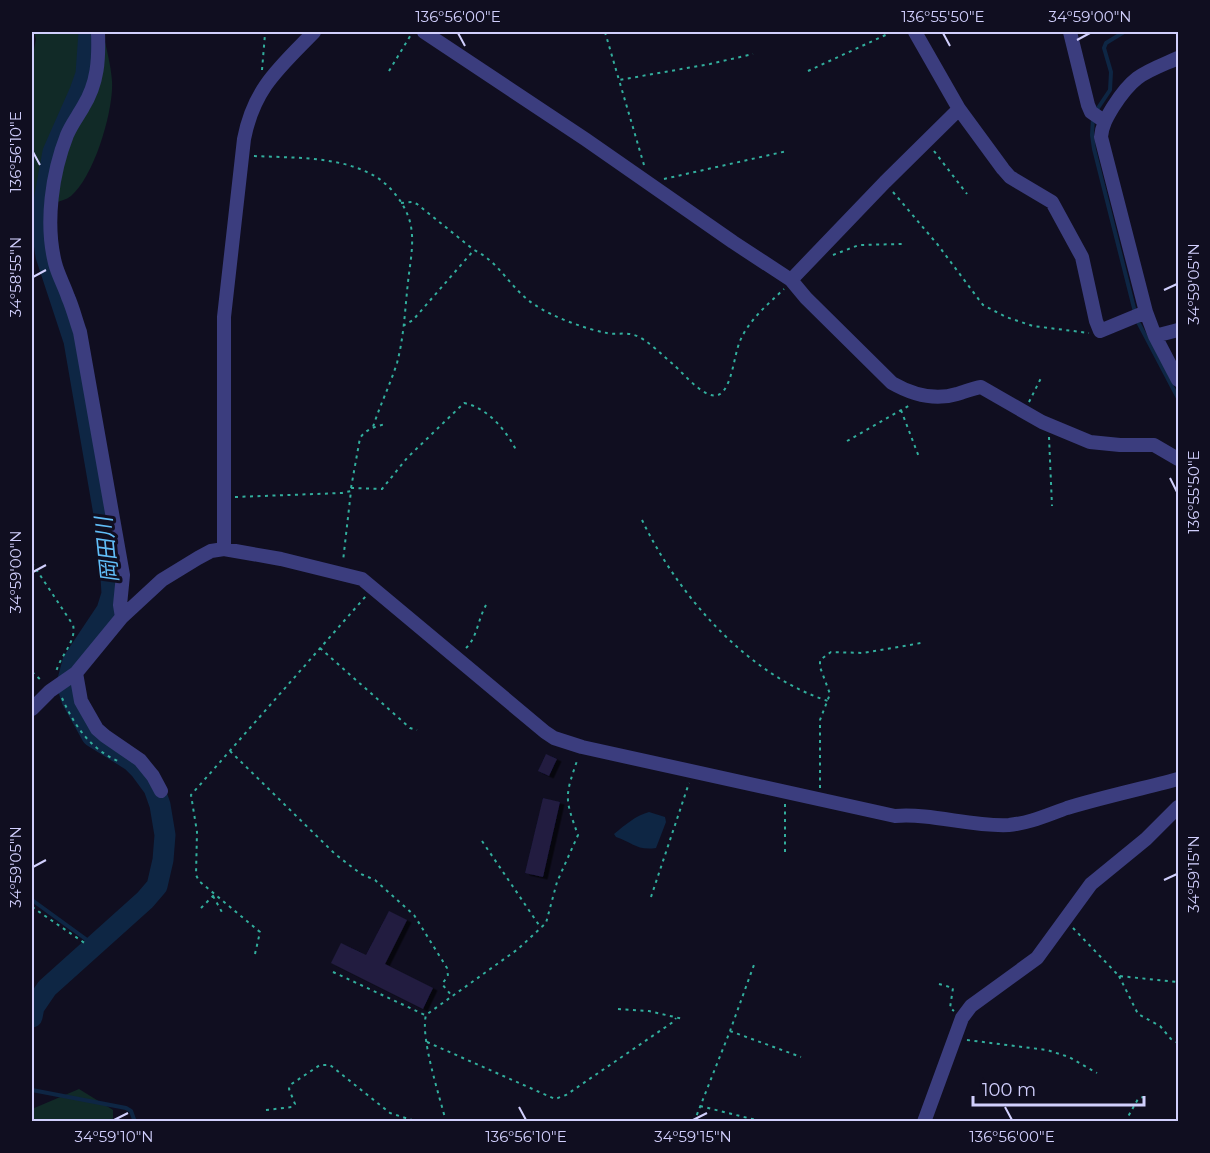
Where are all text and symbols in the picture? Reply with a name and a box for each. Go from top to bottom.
text: 136°56'00"E [415,7,501,26]
text: 136°55'50"E [901,7,985,26]
text: 34°59'00"N [1049,7,1131,26]
text: 136°56'10"E [6,111,25,193]
text: 34°58'55"N [6,237,25,317]
text: 34°59'05"N [1184,243,1203,325]
text: 136°55'50"E [1184,450,1203,534]
water label: 岡田川 [90,514,124,584]
text: 34°59'00"N [6,531,25,613]
text: 34°59'05"N [6,826,25,908]
text: 34°59'15"N [1184,835,1203,913]
scale bar [973,1069,1144,1107]
text: 100 m [982,1079,1036,1101]
text: 34°59'10"N [74,1127,154,1146]
text: 136°56'10"E [485,1127,567,1146]
text: 34°59'15"N [654,1127,732,1146]
text: 136°56'00"E [969,1127,1055,1146]

